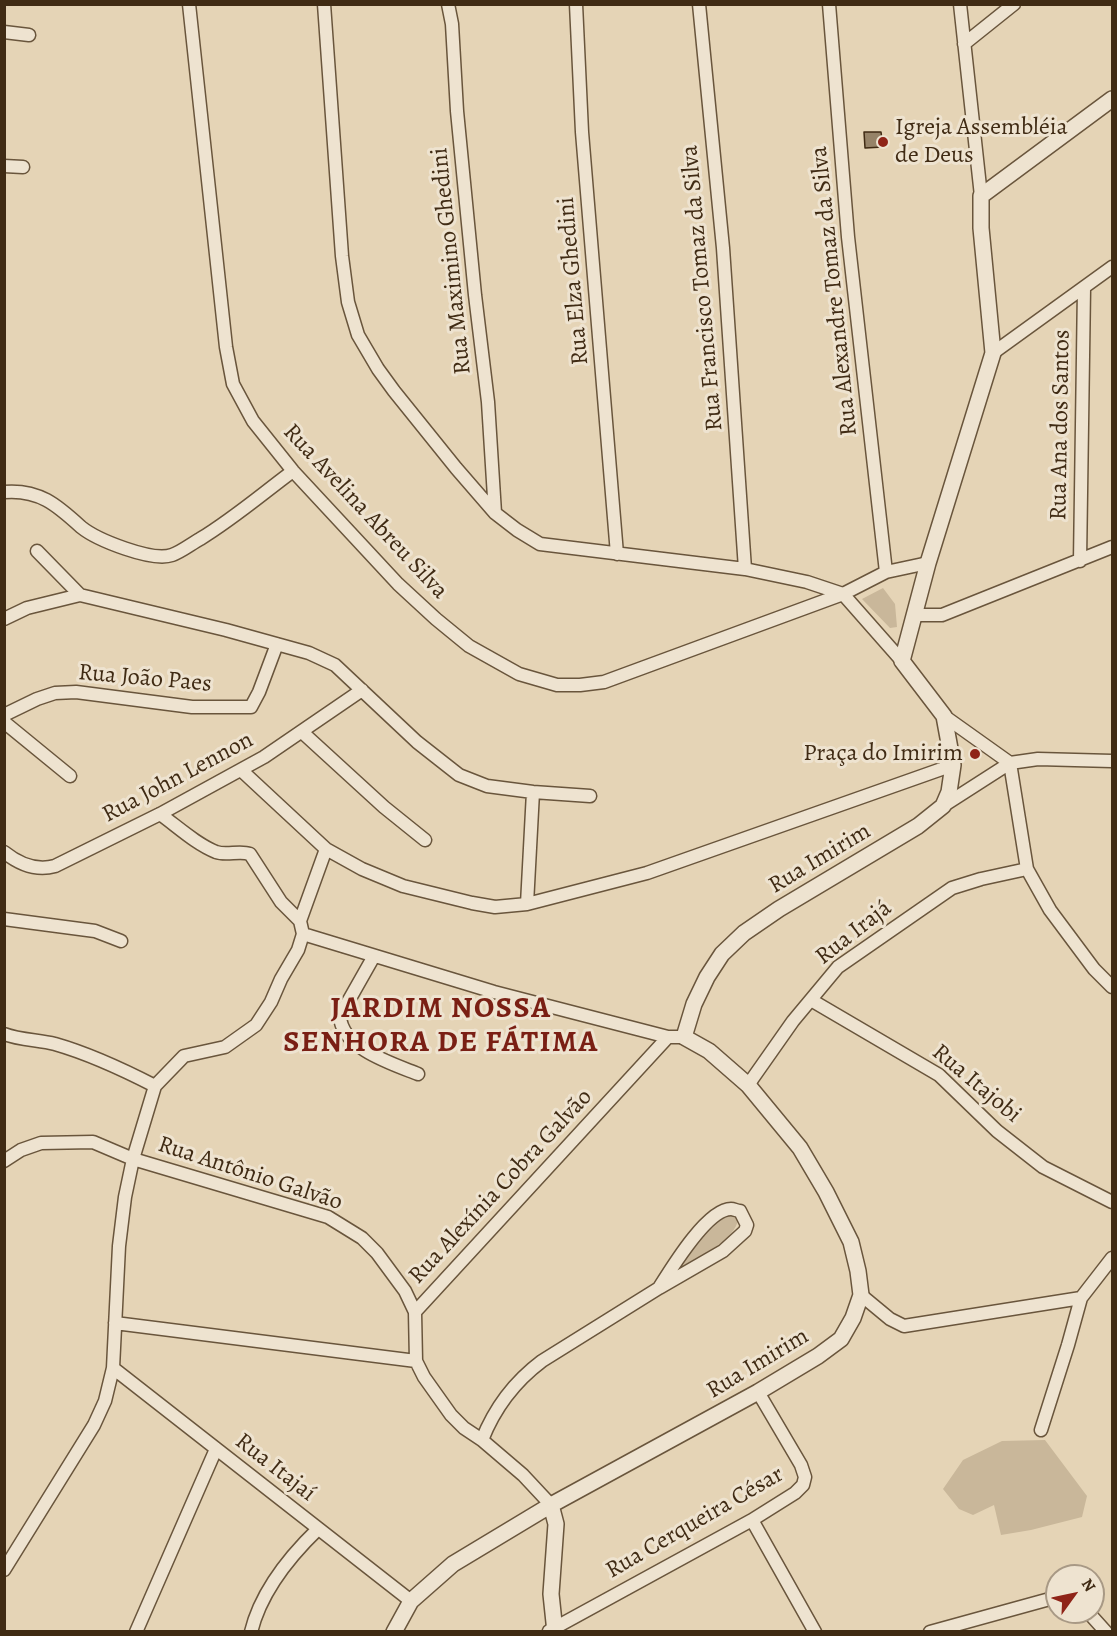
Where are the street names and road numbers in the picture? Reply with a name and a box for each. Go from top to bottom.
street label: Rua Francisco Tomaz da Silva [676,144,730,432]
street label: Rua Alexandre Tomaz da Silva [805,145,865,437]
street label: Rua Maximino Ghedini [426,146,478,376]
street label: Rua Elza Ghedini [552,196,596,366]
street label: Rua Ana dos Santos [1045,329,1077,521]
street label: Rua Avelina Abreu Silva [276,418,454,606]
street label: Rua João Paes [77,659,213,699]
street label: Rua John Lennon [98,726,258,830]
street label: Rua Imirim [764,817,876,901]
street label: Rua Irajá [810,894,898,972]
street label: Rua Itajobi [926,1038,1026,1130]
street label: Rua Alexínia Cobra Galvão [403,1083,599,1291]
street label: Rua Antônio Galvão [154,1131,346,1217]
street label: Rua Imirim [702,1322,814,1406]
street label: Rua Itajaí [229,1428,321,1508]
street label: Rua Cerqueira César [601,1460,789,1586]

